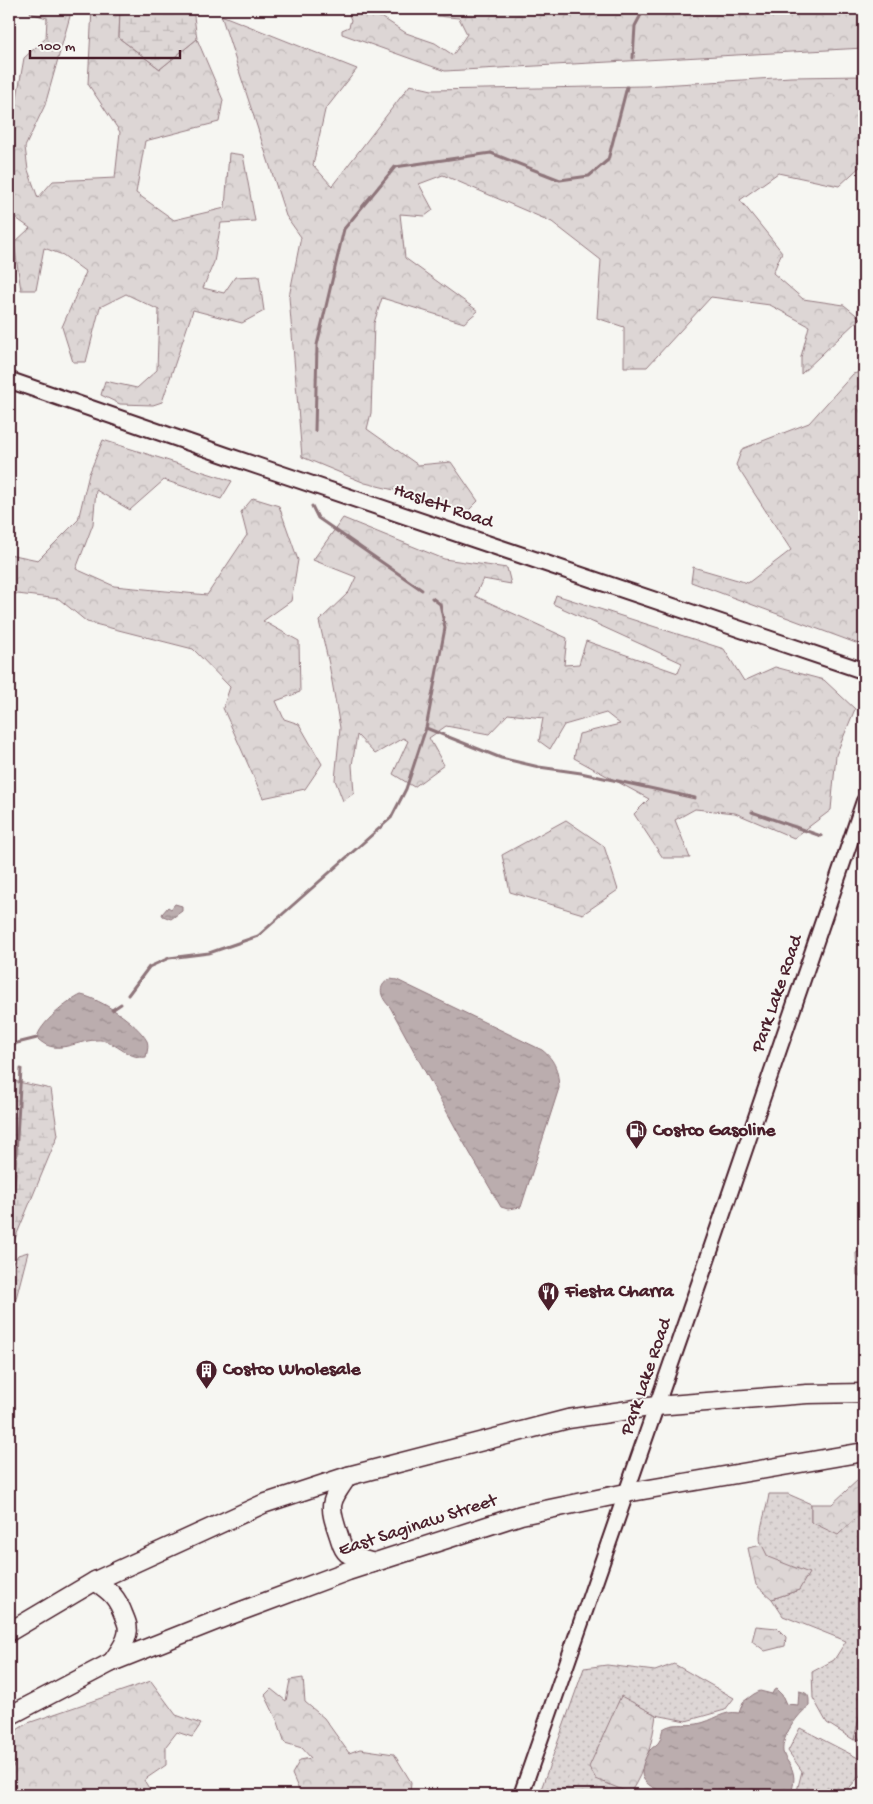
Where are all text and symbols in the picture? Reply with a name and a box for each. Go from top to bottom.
scale bar [30,28,180,60]
text: 100 m [37,38,76,56]
street label: Haslett Road [390,479,498,535]
street label: Park Lake Road [747,931,809,1057]
fuel station icon: Costco Gasoline [625,1119,649,1150]
place label: Costco Gasoline [652,1120,776,1143]
restaurant icon: Fiesta Charra [537,1280,561,1311]
place label: Fiesta Charra [564,1281,675,1304]
street label: Park Lake Road [616,1314,678,1440]
building icon: Costco Wholesale [195,1358,219,1389]
place label: Costco Wholesale [222,1359,362,1382]
street label: East Saginaw Street [336,1489,502,1562]

